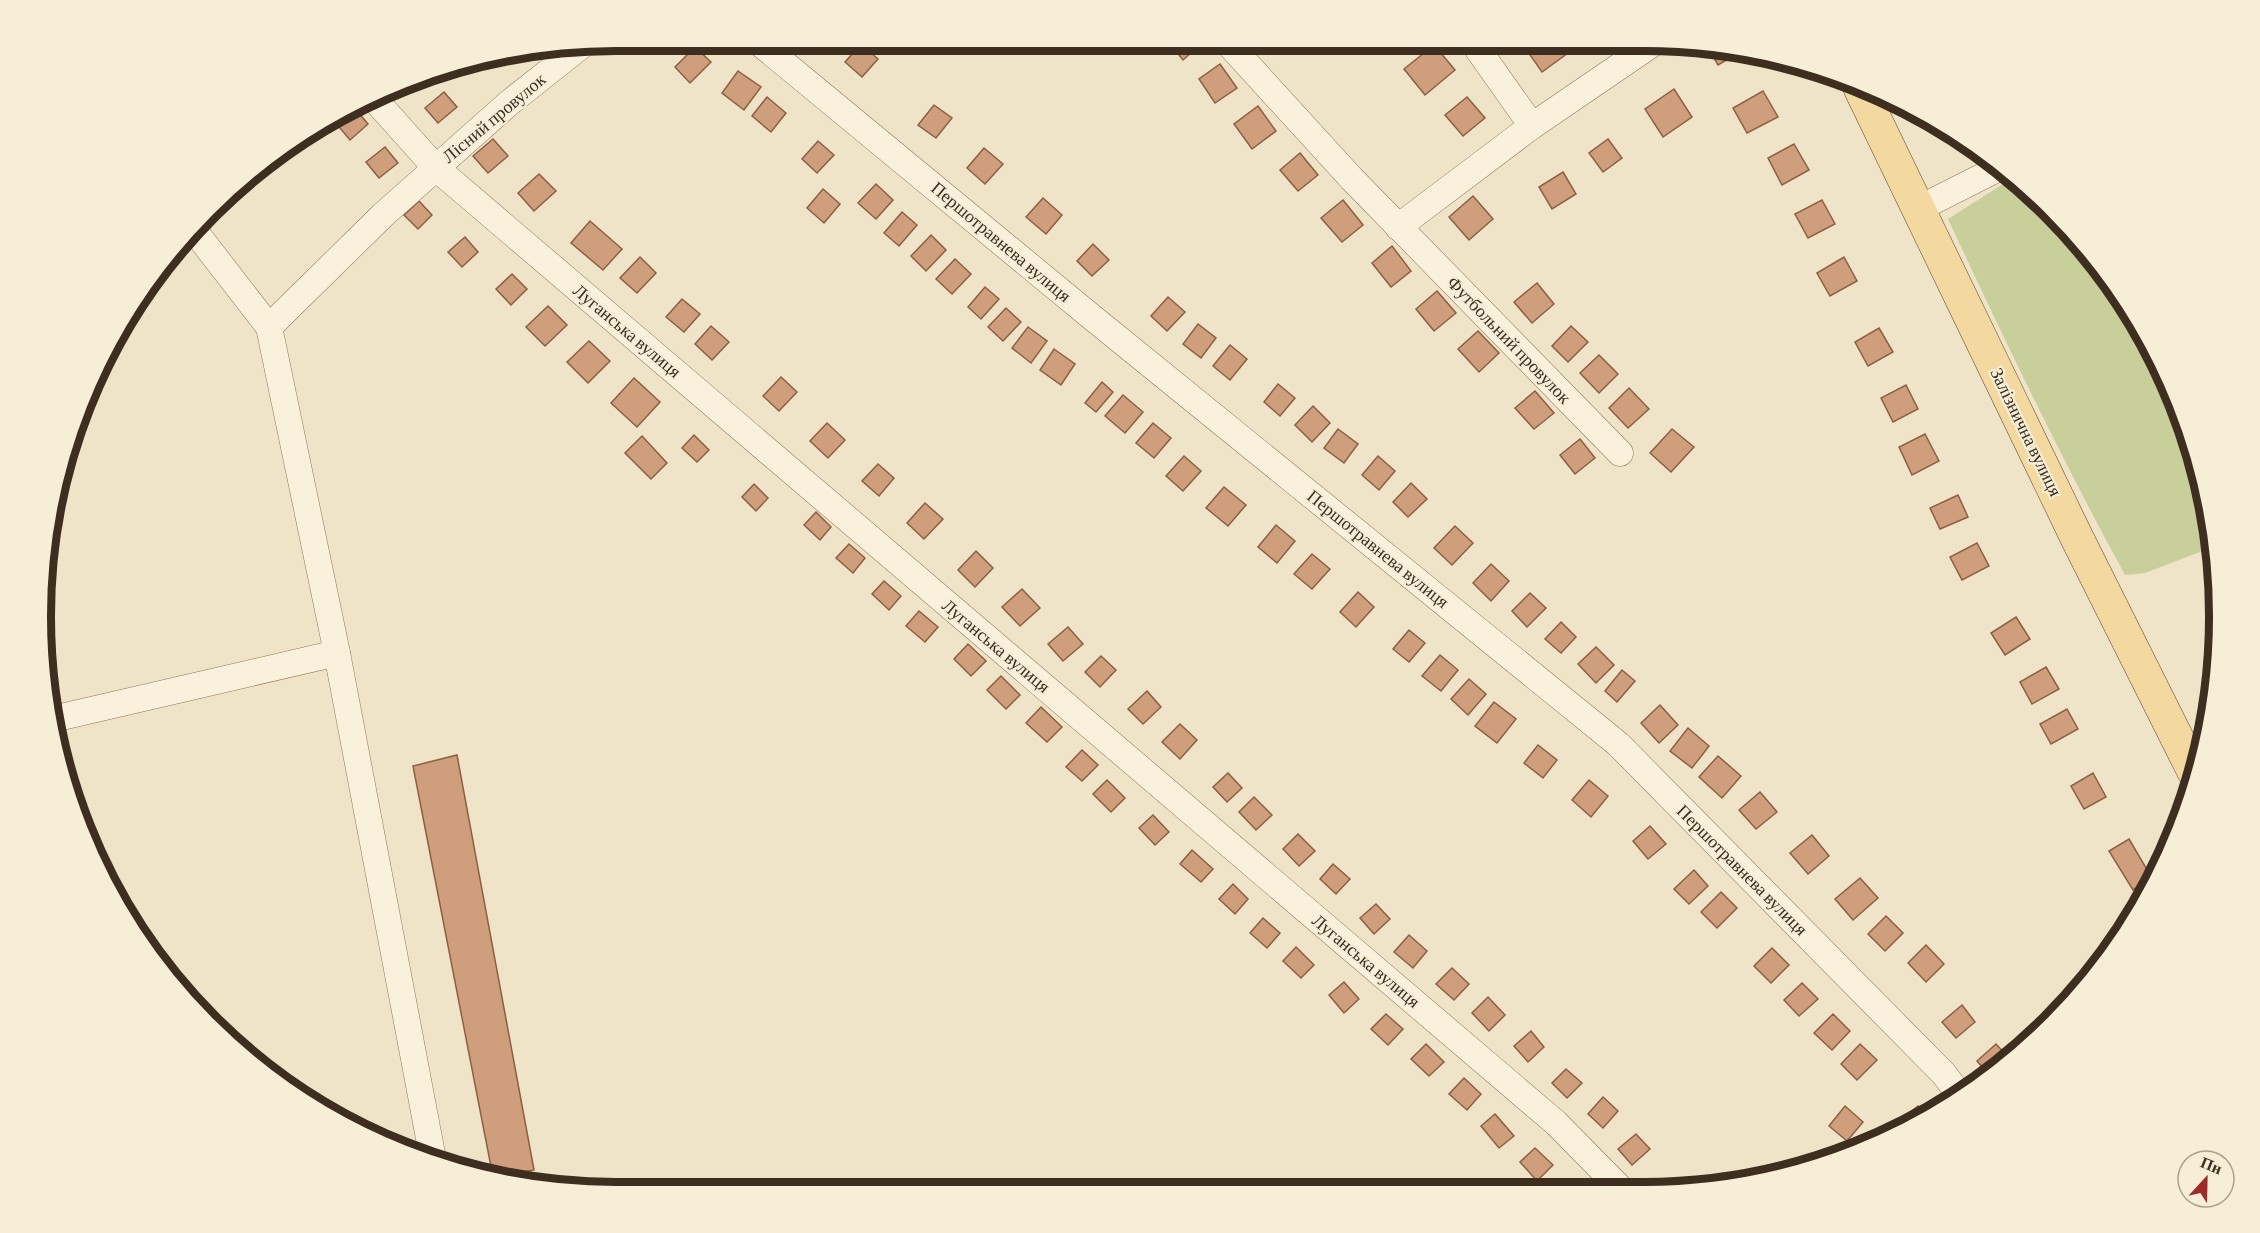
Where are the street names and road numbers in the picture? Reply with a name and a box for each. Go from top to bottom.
street label: Лісний провулок [439,69,550,167]
street label: Першотравнева вулиця [927,178,1075,306]
street label: Футбольний провулок [1443,272,1575,408]
street label: Луганська вулиця [569,280,685,382]
street label: Залізнична вулиця [1986,365,2066,499]
street label: Першотравнева вулиця [1303,486,1453,612]
street label: Луганська вулиця [938,595,1054,697]
street label: Першотравнева вулиця [1673,801,1811,939]
street label: Луганська вулиця [1308,910,1424,1012]

